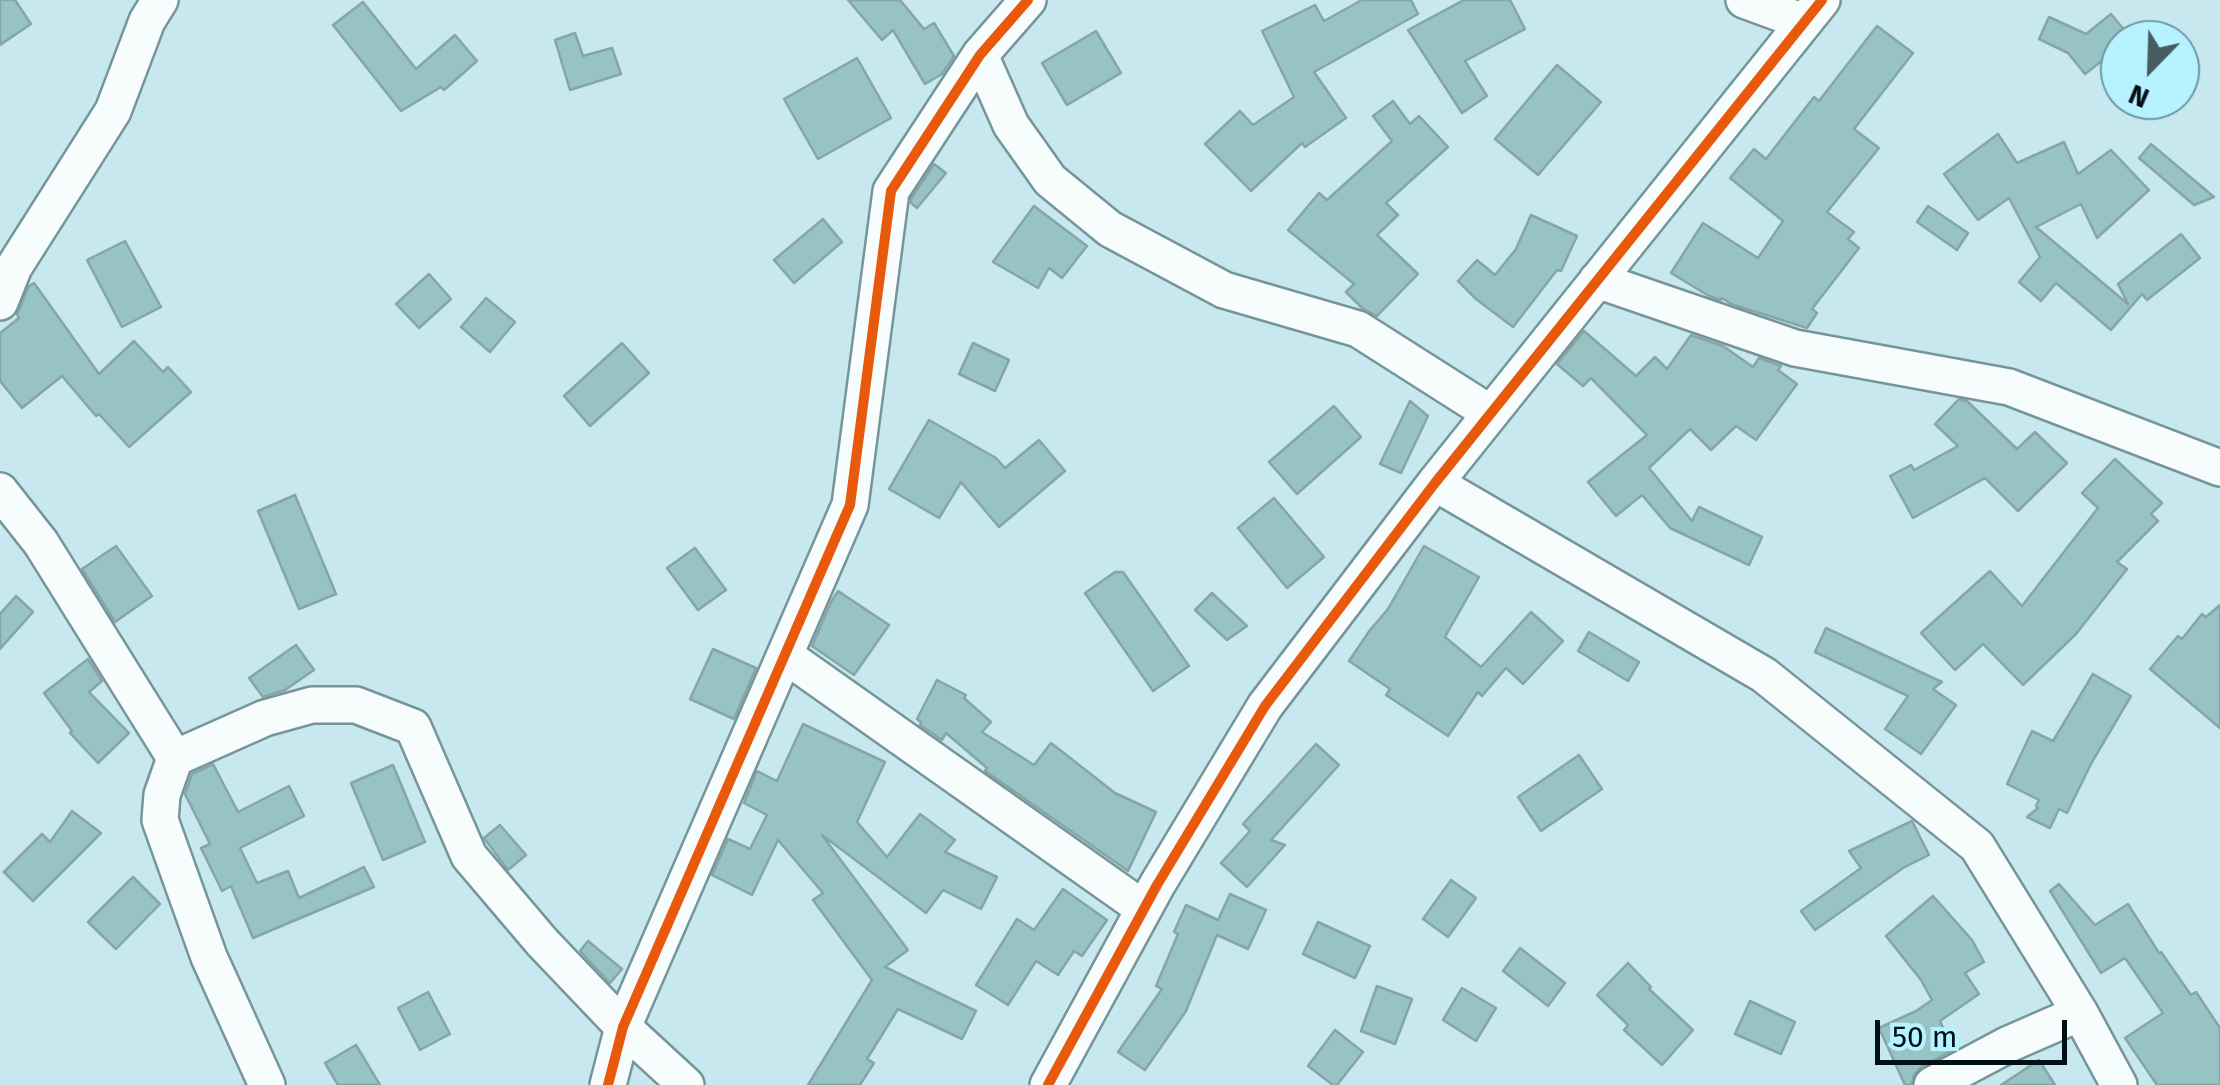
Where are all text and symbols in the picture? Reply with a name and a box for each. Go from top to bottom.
north arrow [2100,20,2200,120]
text: N [2124,77,2154,115]
scale bar [1880,1000,2072,1062]
text: 50 m [1892,1019,1957,1055]

